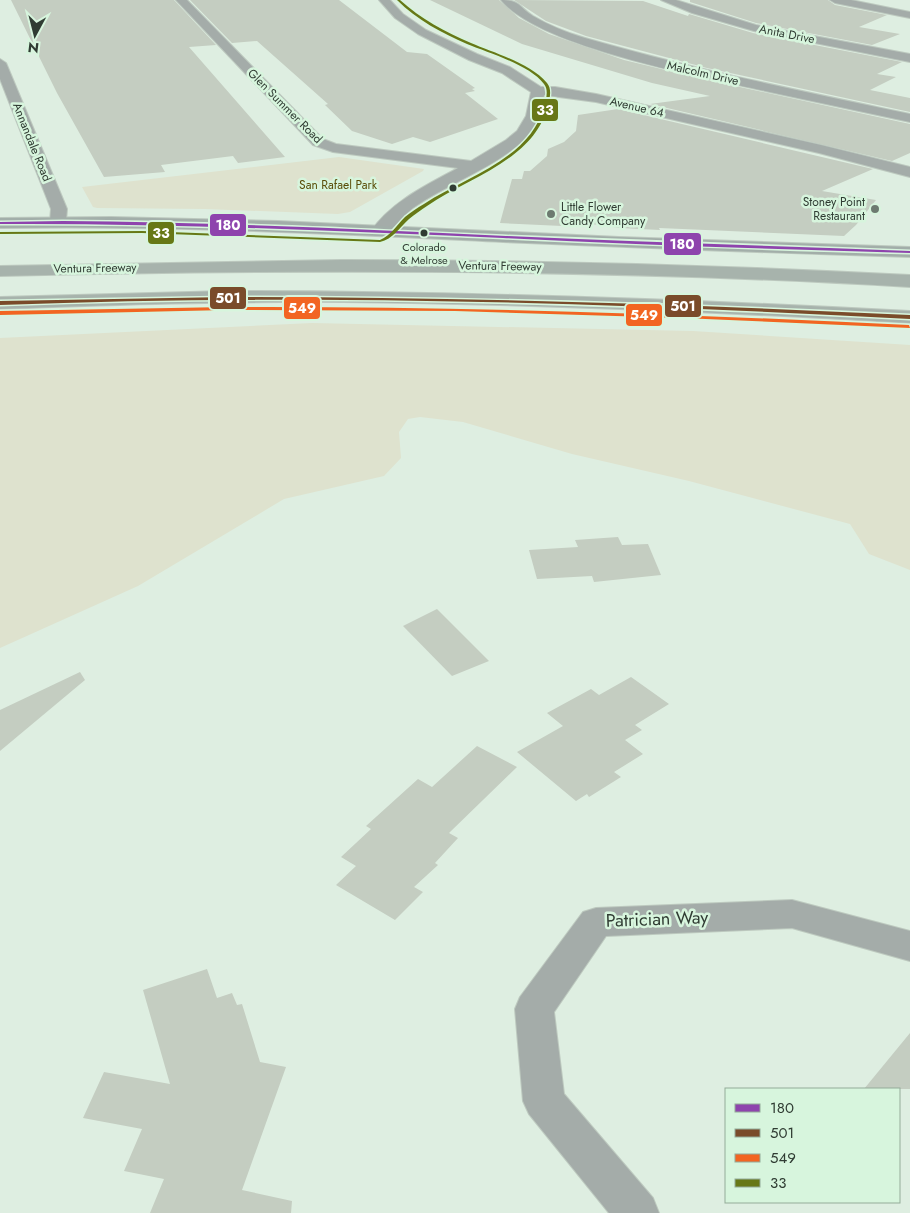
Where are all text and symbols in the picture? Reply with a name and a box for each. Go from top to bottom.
north arrow [10,10,60,60]
street label: Anita Drive [758,20,816,48]
text: N [27,37,40,59]
street label: Malcolm Drive [665,56,741,90]
street label: Glen Summer Road [243,64,327,148]
street label: Avenue 64 [608,92,666,122]
line badge: 33 [531,98,559,122]
street label: Annandale Road [8,100,56,184]
text: 33 [536,100,554,120]
park label: San Rafael Park [299,176,378,194]
unlabelled marker [448,183,458,193]
place label: Stoney Point Restaurant [803,193,865,225]
place label: Little Flower Candy Company [561,198,646,230]
marker: Stoney Point Restaurant [869,203,881,215]
marker: Little Flower Candy Company [545,208,557,220]
line badge: 180 [209,213,247,237]
text: 180 [215,215,241,235]
line badge: 33 [147,221,175,245]
text: 33 [152,223,170,243]
marker: Colorado & Melrose [419,228,429,238]
line badge: 180 [663,232,702,256]
text: 180 [669,234,695,254]
place label: Colorado & Melrose [400,239,448,268]
street label: Ventura Freeway [458,256,542,276]
street label: Ventura Freeway [53,258,137,278]
line badge: 501 [209,286,247,310]
text: 501 [215,288,241,308]
line badge: 501 [664,294,702,318]
line badge: 549 [283,296,321,320]
text: 501 [670,296,696,316]
text: 549 [288,298,316,318]
line badge: 549 [625,303,663,327]
text: 549 [630,305,658,325]
street label: Patrician Way [605,904,709,934]
legend [725,1088,900,1203]
text: 180 [770,1097,794,1119]
text: 501 [770,1122,794,1144]
text: 549 [770,1147,796,1169]
text: 33 [770,1172,786,1194]

